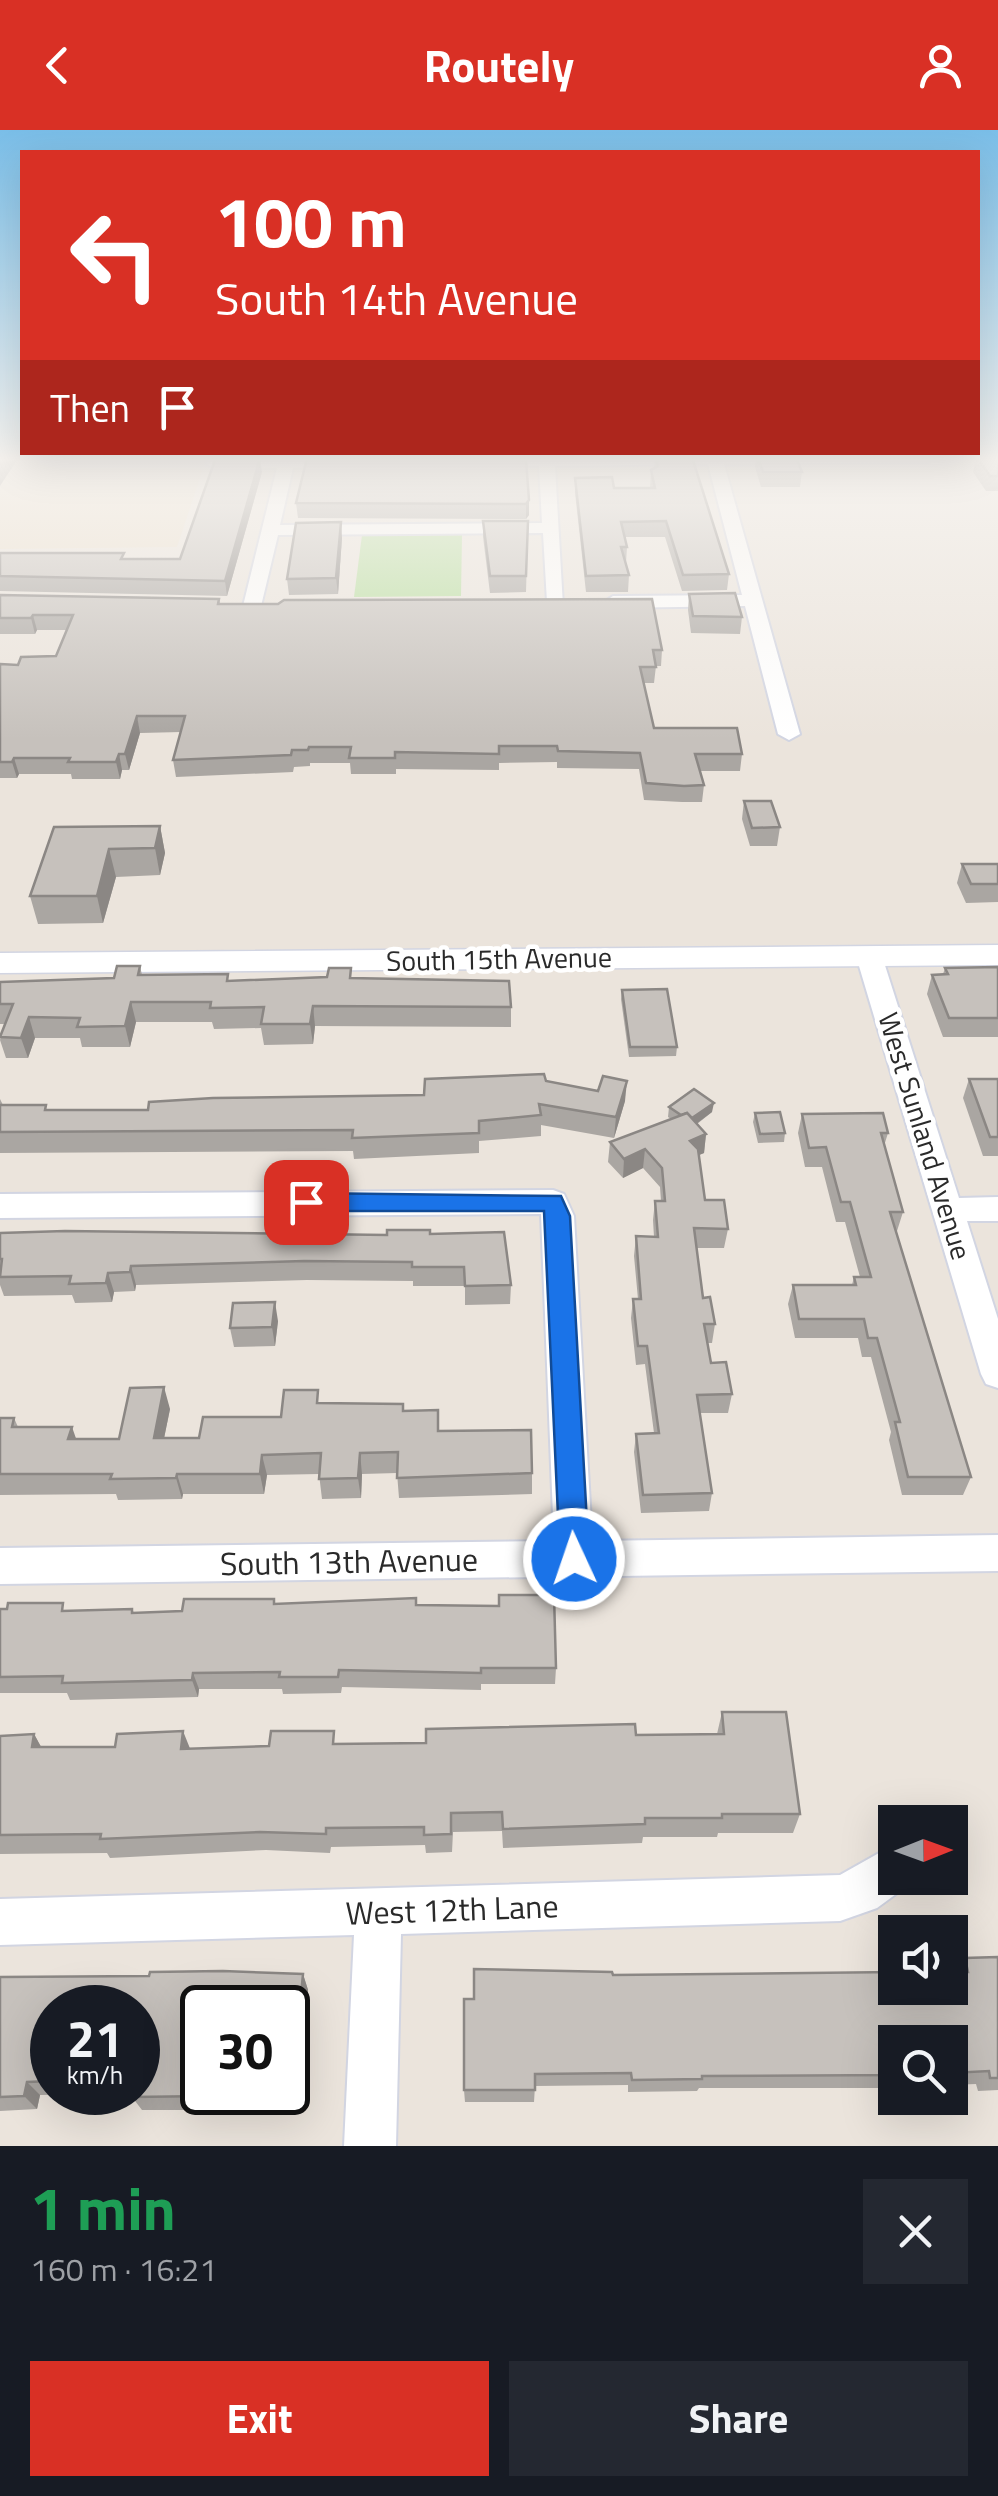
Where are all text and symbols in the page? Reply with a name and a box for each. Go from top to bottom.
text: Routely [424,31,574,99]
icon: back [30,38,85,93]
icon: person [913,38,968,93]
text: 100 m [215,168,407,274]
icon: left [50,190,180,320]
text: South 14th Avenue [215,264,578,332]
text: Then [50,379,130,437]
icon: arrive [150,380,205,435]
street label: South 15th Avenue [386,935,612,982]
street label: West Sunland Avenue [867,1007,984,1265]
pin [264,1160,349,1245]
icon: arrive [279,1175,334,1230]
position arrow [522,1507,626,1611]
street label: South 13th Avenue [220,1535,478,1587]
north arrow [878,1805,968,1895]
map controls [878,1805,968,2115]
street label: West 12th Lane [345,1881,559,1937]
button: sound [878,1915,968,2005]
speed limit sign: 30 [180,1985,310,2115]
text: 21 [67,2000,123,2076]
button: search [878,2025,968,2115]
text: km/h [67,2056,123,2094]
text: 1 min [30,2162,176,2253]
button: close [863,2179,968,2284]
text: 160 m · 16:21 [30,2245,217,2293]
button: Exit [30,2361,489,2476]
button: Share [509,2361,968,2476]

